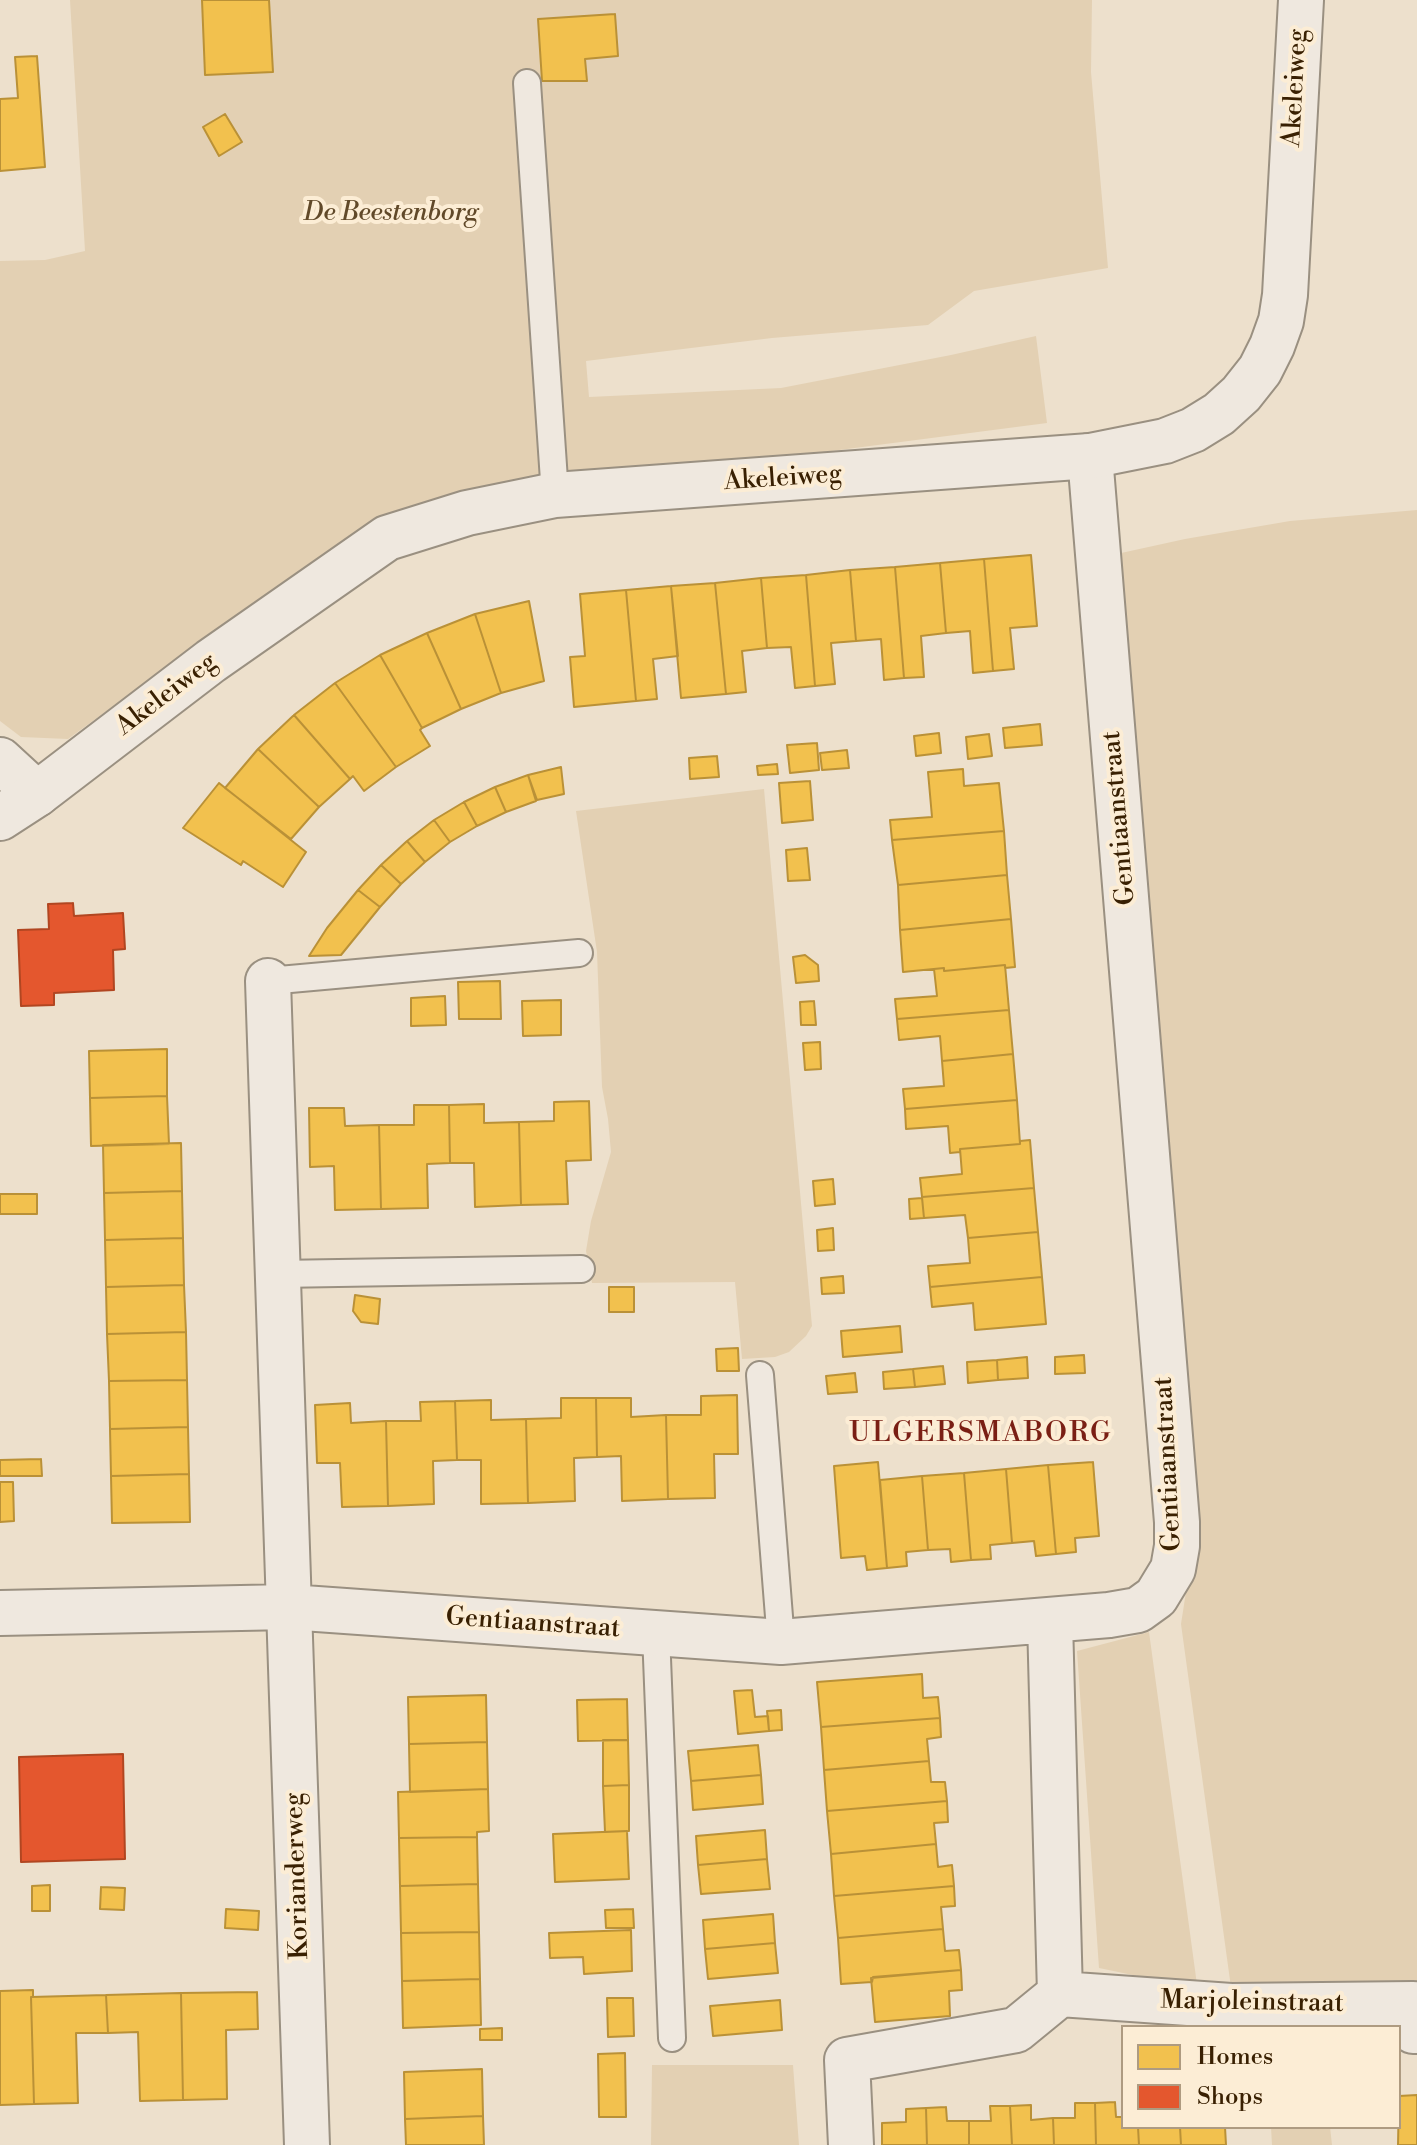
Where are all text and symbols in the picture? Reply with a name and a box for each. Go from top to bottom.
street label: Akeleiweg [1277,28,1315,148]
park label: De Beestenborg [304,198,478,230]
street label: Akeleiweg [723,459,843,499]
street label: Akeleiweg [110,647,224,743]
street label: Gentiaanstraat [1097,730,1143,906]
street label: Gentiaanstraat [1149,1376,1189,1552]
district label: ULGERSMABORG [849,1417,1113,1451]
street label: Gentiaanstraat [445,1602,621,1646]
street label: Korianderweg [279,1792,317,1960]
street label: Marjoleinstraat [1160,1986,1344,2020]
legend [1121,2025,1401,2129]
text: Homes [1197,2042,1273,2072]
text: Shops [1197,2082,1263,2112]

